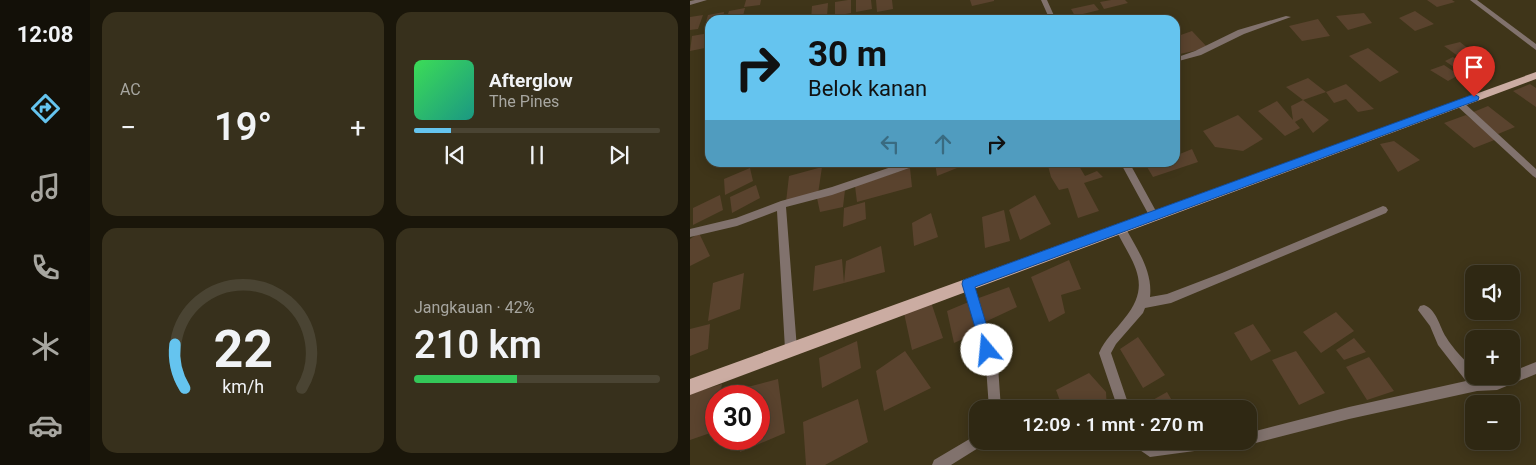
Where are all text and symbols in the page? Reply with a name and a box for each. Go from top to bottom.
text: 12:08 [17,22,73,47]
text: 30 m [808,34,887,75]
icon: right [725,35,790,100]
pin [1453,46,1495,97]
icon: arrive [1460,53,1488,81]
text: Afterglow [489,69,573,92]
text: Belok kanan [808,76,927,101]
text: AC [120,80,141,99]
icon: directions [28,91,63,126]
text: The Pines [489,92,559,111]
text: 19° [214,105,272,149]
text: − [120,111,136,144]
text: + [350,111,366,144]
icon: left [876,130,904,158]
icon: ahead [929,130,957,158]
icon: right [982,130,1010,158]
icon: previous [441,141,469,169]
icon: pause [523,141,551,169]
icon: next [605,141,633,169]
icon: music [28,170,63,205]
icon: phone [28,250,63,285]
map controls [1465,265,1520,450]
button: sound [1465,265,1520,320]
text: Jangkauan · 42% [414,298,534,317]
text: 22 [213,319,273,380]
text: 210 km [414,323,542,367]
position arrow [960,323,1012,375]
icon: climate [28,329,63,364]
button: + [1465,330,1520,385]
text: km/h [222,376,264,397]
speed limit sign: 30 [705,385,770,450]
button: − [1465,395,1520,450]
icon: car [28,408,63,443]
text: 12:09 · 1 mnt · 270 m [1022,413,1204,436]

